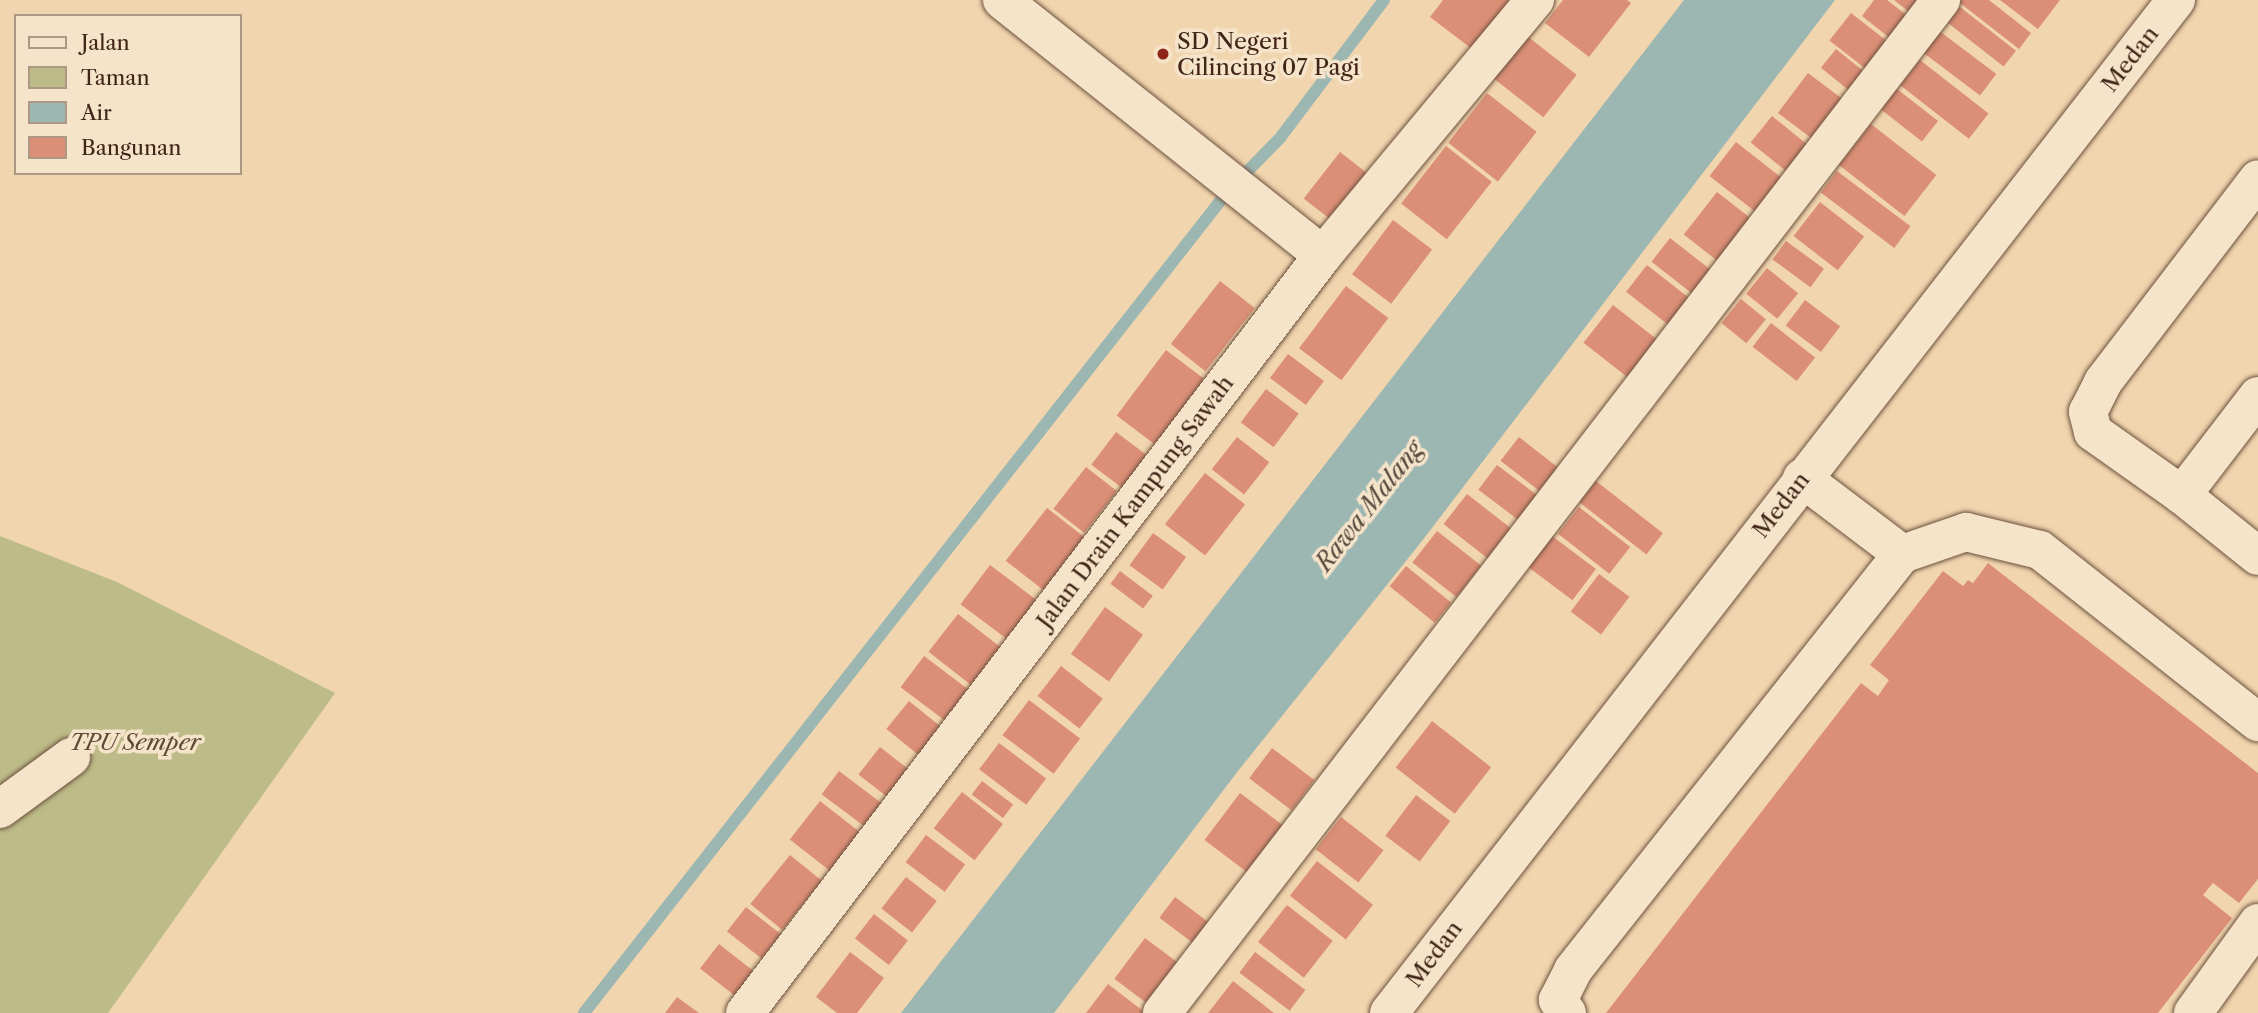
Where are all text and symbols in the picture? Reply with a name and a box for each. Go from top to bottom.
legend [14,14,242,175]
street label: Medan [2096,21,2164,97]
place label: SD Negeri Cilincing 07 Pagi [1177,27,1360,81]
text: Jalan [81,30,130,55]
marker: SD Negeri Cilincing 07 Pagi [1155,46,1171,62]
text: Taman [81,65,150,90]
text: Air [81,100,112,125]
text: Bangunan [81,135,181,160]
street label: Jalan Drain Kampung Sawah [1031,370,1239,634]
water label: Rawa Malang [1309,435,1429,577]
street label: Medan [1747,467,1815,543]
park label: TPU Semper [69,728,201,756]
street label: Medan [1400,915,1468,993]

